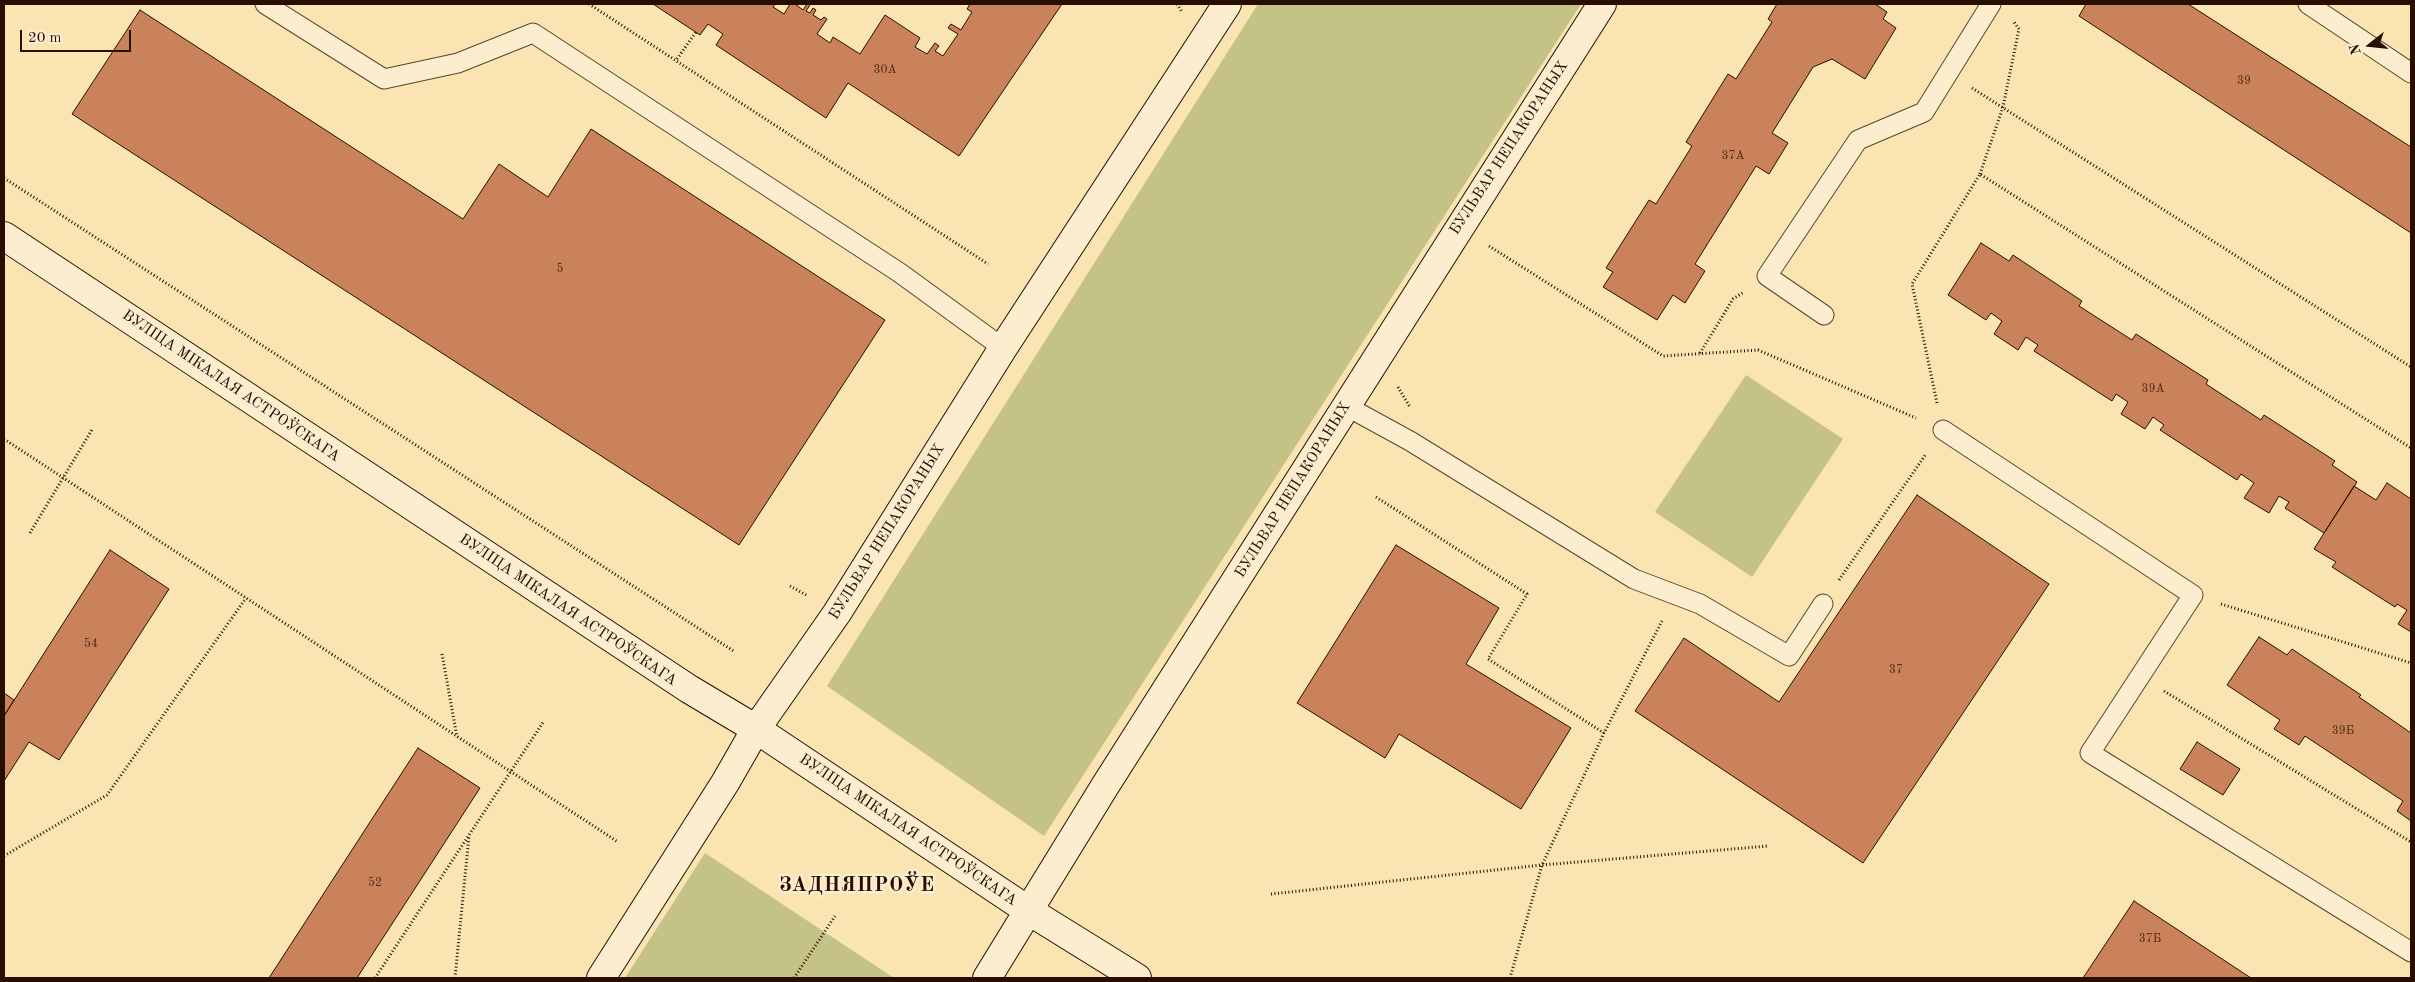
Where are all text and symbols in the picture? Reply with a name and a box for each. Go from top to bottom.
scale bar [22,20,134,52]
north arrow [2345,20,2395,70]
text: 20 m [28,31,62,46]
text: N [2347,42,2364,56]
street label: БУЛЬВАР НЕПАКОРАНЫХ [1446,58,1572,238]
house number: 30А [873,63,897,77]
house number: 39 [2237,74,2251,88]
house number: 37А [1721,149,1745,163]
house number: 5 [557,262,563,276]
street label: ВУЛІЦА МІКАЛАЯ АСТРОЎСКАГА [119,306,343,466]
house number: 39А [2141,382,2165,396]
street label: БУЛЬВАР НЕПАКОРАНЫХ [1231,399,1355,581]
street label: БУЛЬВАР НЕПАКОРАНЫХ [825,441,949,623]
street label: ВУЛІЦА МІКАЛАЯ АСТРОЎСКАГА [456,530,680,690]
house number: 54 [84,637,98,651]
house number: 37 [1889,663,1903,677]
house number: 39Б [2332,724,2354,738]
street label: ВУЛІЦА МІКАЛАЯ АСТРОЎСКАГА [796,750,1020,910]
district label: ЗАДНЯПРОЎЕ [778,874,936,898]
house number: 52 [368,876,382,890]
house number: 37Б [2139,932,2161,946]

